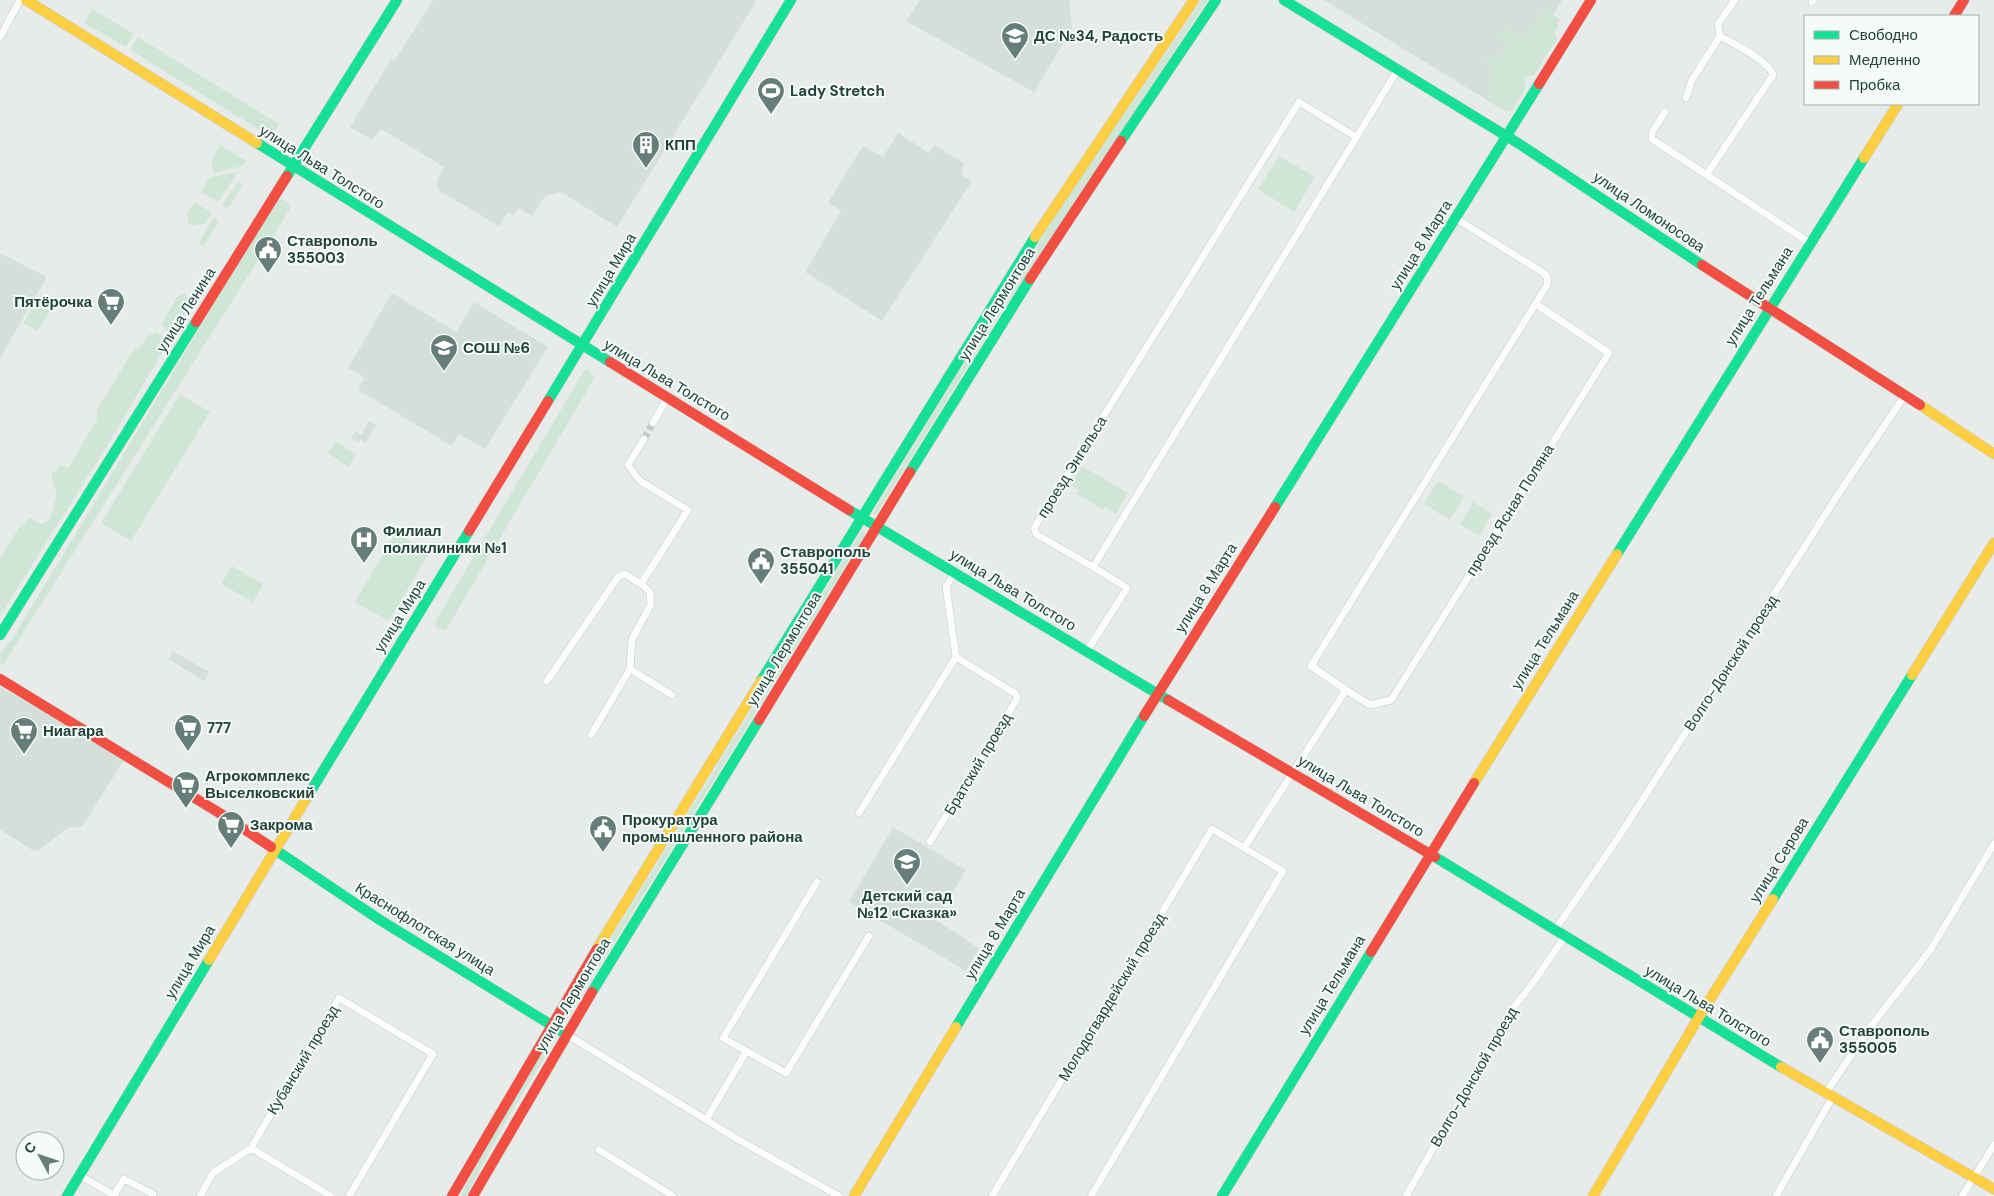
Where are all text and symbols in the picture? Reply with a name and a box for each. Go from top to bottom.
legend [1804,15,1979,105]
school or university icon: ДС №34, Радость [1000,21,1030,60]
text: Свободно [1849,25,1918,45]
place label: ДС №34, Радость [1034,26,1163,46]
text: Медленно [1849,50,1920,70]
text: Пробка [1849,75,1901,95]
sports icon: Lady Stretch [756,76,786,115]
place label: Lady Stretch [790,81,885,101]
street label: улица Льва Толстого [256,120,388,214]
building icon: КПП [631,130,661,169]
place label: КПП [665,135,696,155]
street label: улица Ломоносова [1589,167,1709,257]
street label: улица 8 Марта [1385,196,1457,294]
street label: улица Мира [581,229,641,311]
place label: Ставрополь 355003 [287,231,378,268]
public building icon: Ставрополь 355003 [253,235,283,274]
street label: улица Тельмана [1721,242,1798,349]
street label: улица Лермонтова [954,243,1040,364]
street label: улица Ленина [152,263,220,356]
supermarket icon: Пятёрочка [96,287,126,326]
place label: Пятёрочка [14,292,93,312]
school or university icon: СОШ №6 [429,333,459,372]
street label: улица Льва Толстого [600,334,734,426]
place label: СОШ №6 [463,338,530,358]
street label: проезд Энгельса [1033,412,1112,522]
street label: проезд Ясная Поляна [1461,440,1559,580]
place label: Филиал поликлиники №1 [383,521,507,558]
hospital icon: Филиал поликлиники №1 [349,525,379,564]
street label: улица 8 Марта [1170,539,1242,637]
place label: Ставрополь 355041 [780,542,871,579]
street label: улица Льва Толстого [946,544,1080,636]
public building icon: Ставрополь 355041 [746,546,776,585]
street label: улица Мира [370,575,431,656]
street label: улица Тельмана [1507,586,1584,693]
street label: улица Лермонтова [742,588,826,710]
street label: Волго-Донской проезд [1679,591,1783,735]
street label: Братский проезд [940,709,1017,819]
supermarket icon: 777 [173,713,203,752]
supermarket icon: Ниагара [9,716,39,755]
place label: 777 [207,718,231,738]
place label: Ниагара [43,721,104,741]
street label: улица Льва Толстого [1294,750,1428,842]
place label: Агрокомплекс Выселковский [205,766,314,803]
supermarket icon: Агрокомплекс Выселковский [171,770,201,809]
supermarket icon: Закрома [216,810,246,849]
place label: Прокуратура промышленного района [622,810,803,847]
street label: улица Серова [1745,813,1814,907]
public building icon: Прокуратура промышленного района [588,814,618,853]
place label: Закрома [250,815,313,835]
school or university icon: Детский сад №12 «Сказка» [892,847,922,886]
street label: Краснофлотская улица [351,878,499,981]
street label: улица 8 Марта [960,884,1030,983]
place label: Детский сад №12 «Сказка» [857,886,957,923]
street label: Молодогвардейский проезд [1054,909,1170,1085]
street label: улица Мира [160,921,220,1003]
street label: улица Тельмана [1294,931,1370,1039]
street label: улица Лермонтова [531,934,615,1056]
street label: улица Льва Толстого [1641,960,1775,1052]
street label: Кубанский проезд [262,1001,344,1118]
street label: Волго-Донской проезд [1426,1003,1522,1151]
place label: Ставрополь 355005 [1839,1021,1930,1058]
public building icon: Ставрополь 355005 [1805,1025,1835,1064]
north arrow [15,1131,65,1181]
text: С [20,1138,40,1157]

